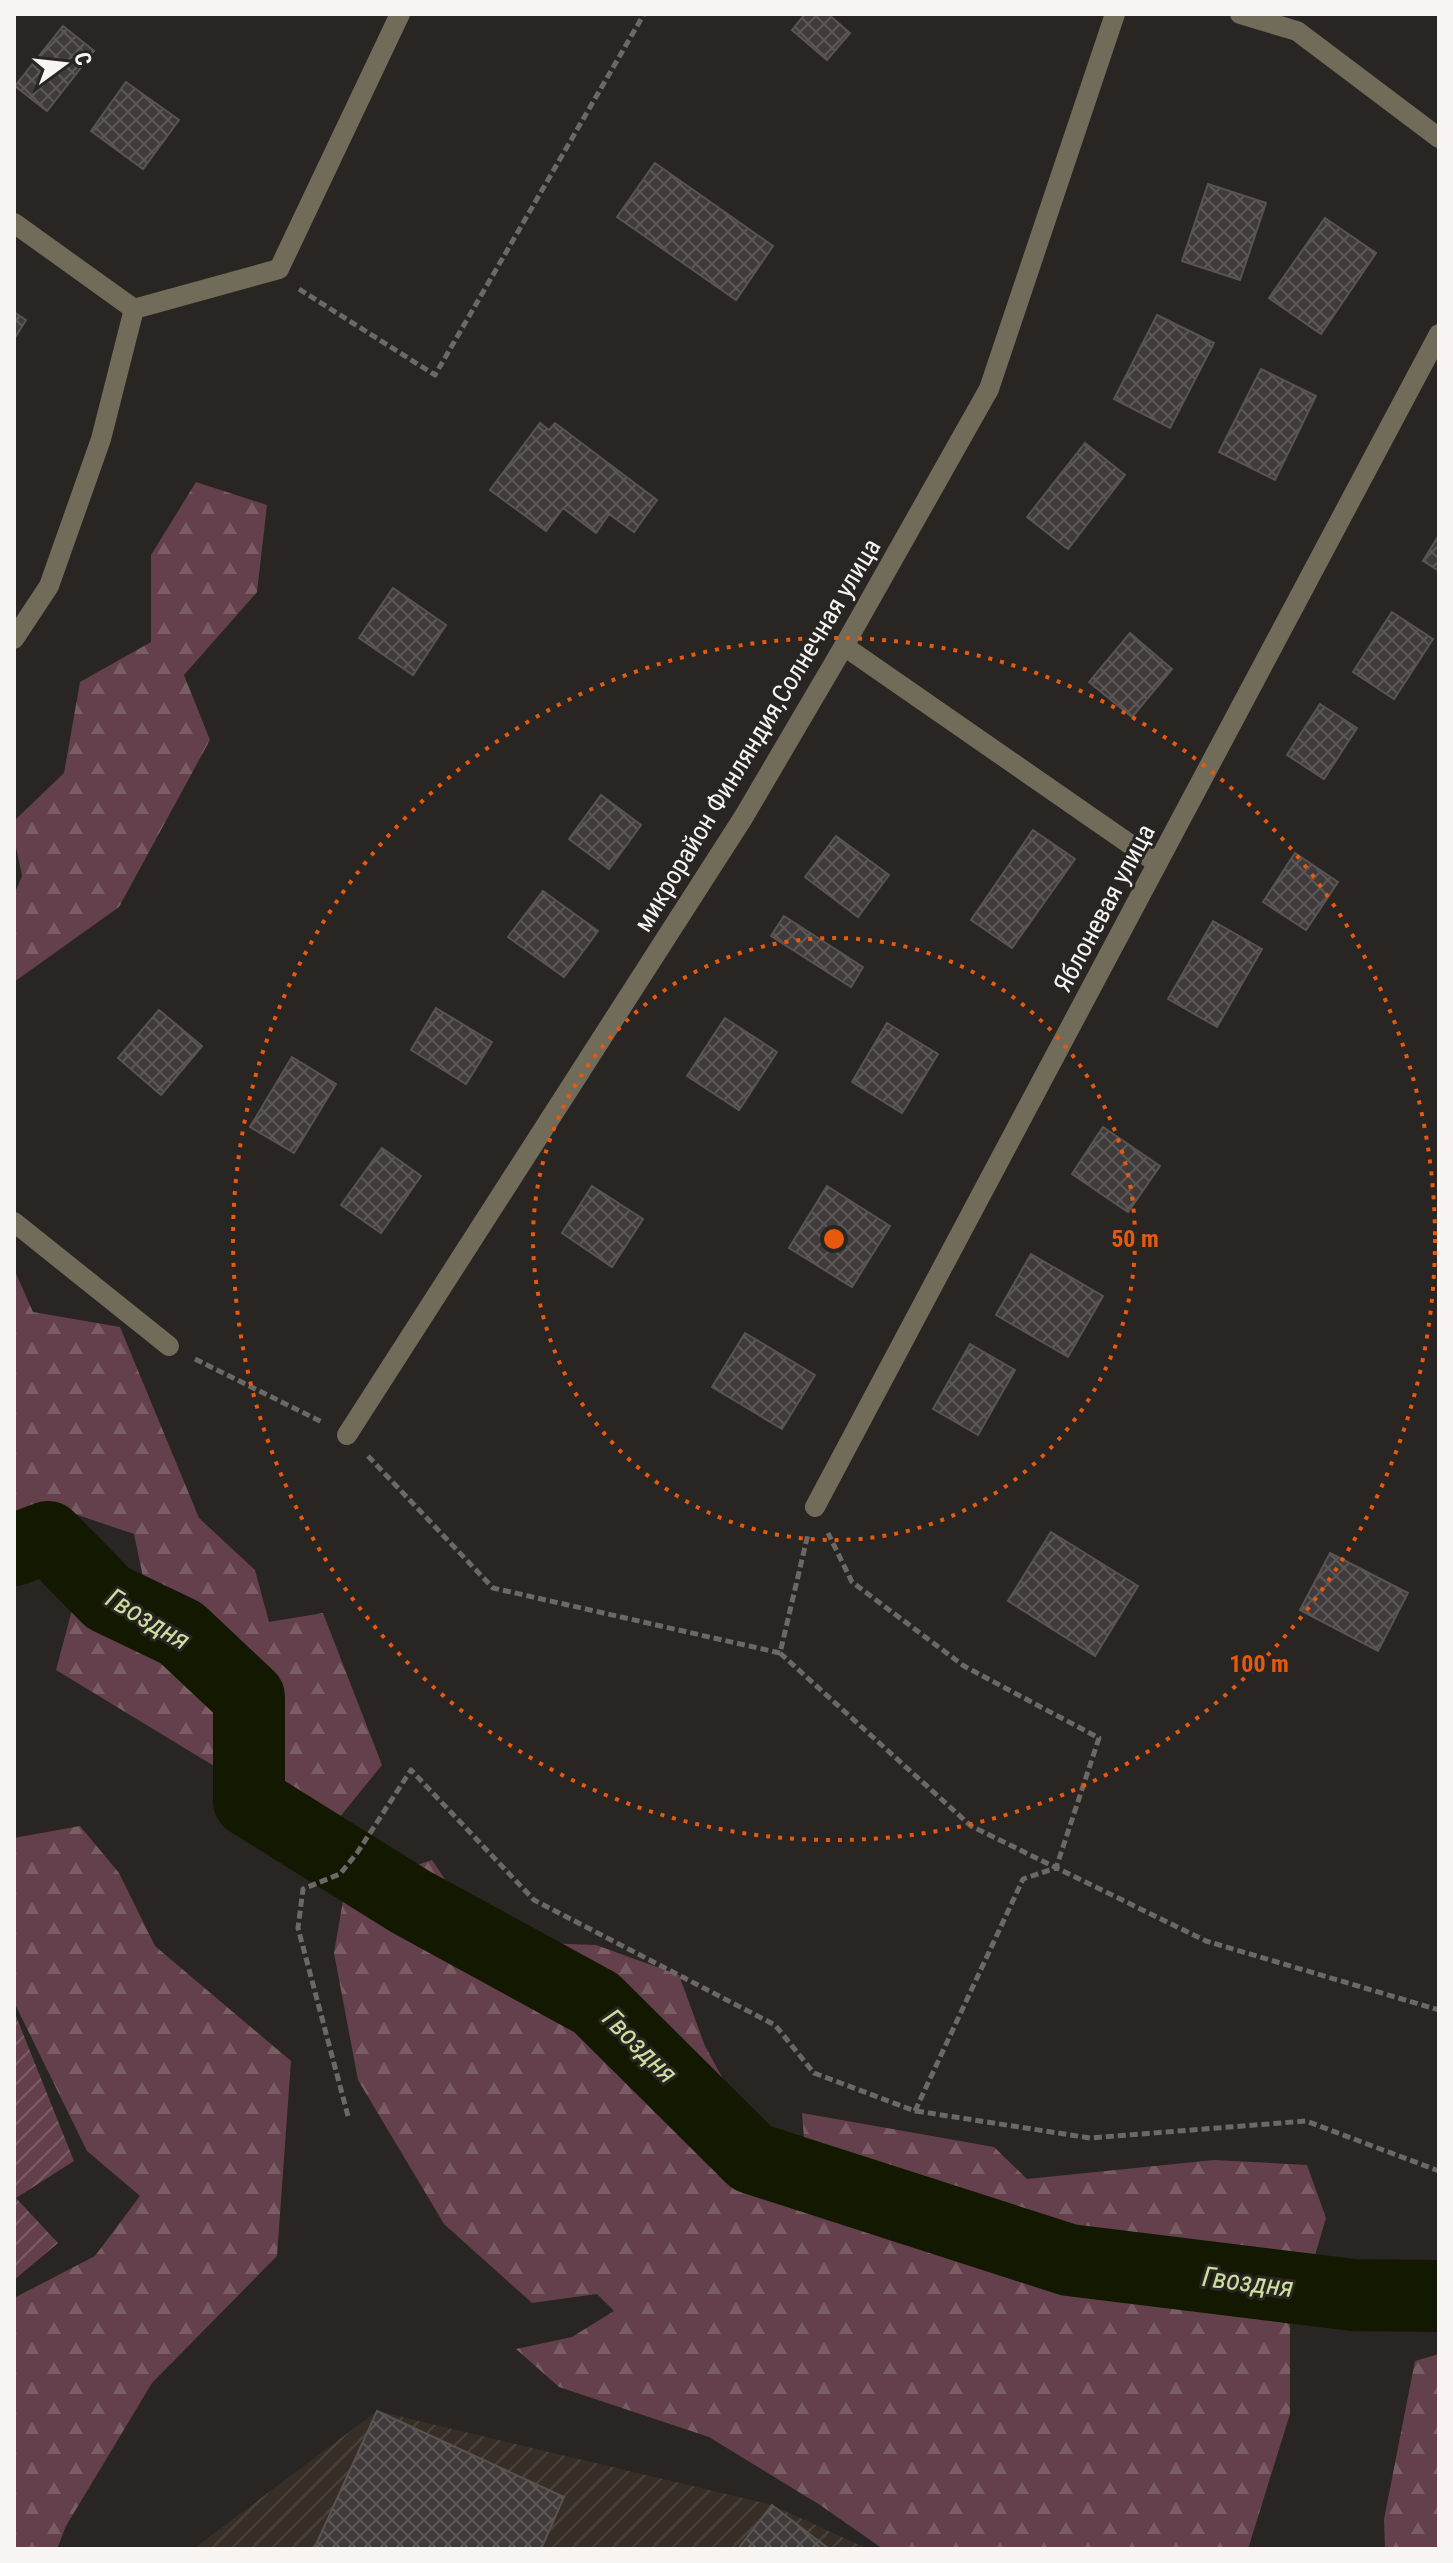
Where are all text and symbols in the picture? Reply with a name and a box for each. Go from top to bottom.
north arrow [24,24,104,104]
text: С [69,50,97,68]
street label: микрорайон Финляндия,Солнечная улица [627,533,887,937]
street label: Яблоневая улица [1047,819,1161,997]
centre of rings [820,1225,848,1253]
text: 50 m [1111,1225,1159,1253]
water label: Гвоздня [100,1581,196,1657]
text: 100 m [1229,1650,1289,1678]
water label: Гвоздня [596,2002,684,2090]
water label: Гвоздня [1200,2260,1296,2304]

